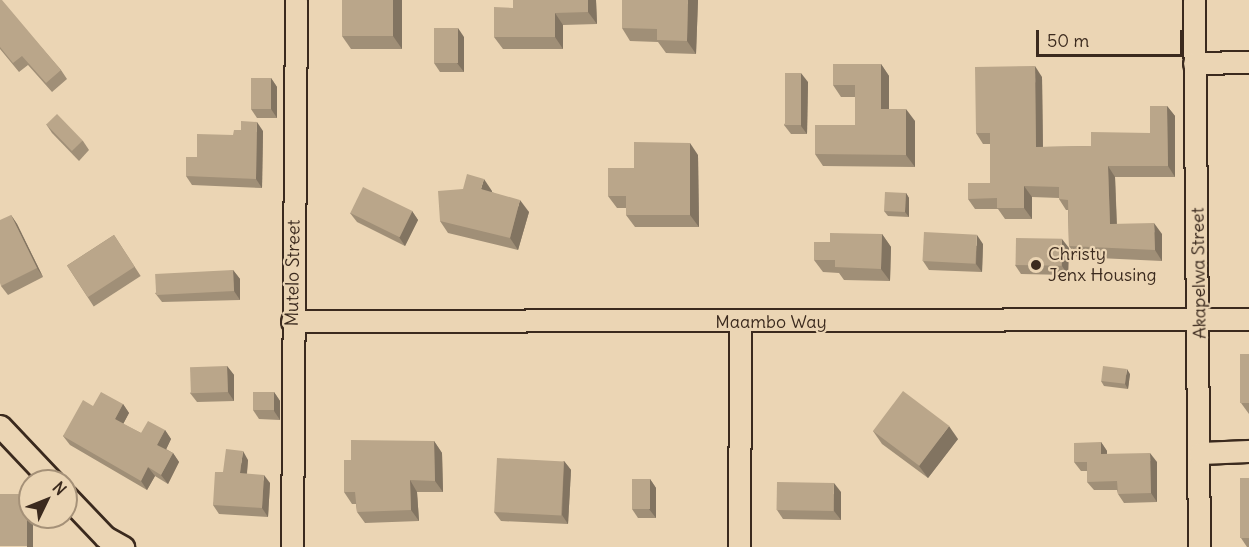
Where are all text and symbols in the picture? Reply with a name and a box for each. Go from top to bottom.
scale bar [1039,18,1186,56]
text: 50 m [1047,29,1089,52]
street label: Akapelwa Street [1187,207,1211,339]
street label: Mutelo Street [281,219,305,327]
place label: Christy Jenx Housing [1048,244,1157,286]
marker: Christy Jenx Housing [1029,258,1043,272]
street label: Maambo Way [715,311,827,333]
north arrow [18,469,78,529]
text: N [49,477,71,499]

